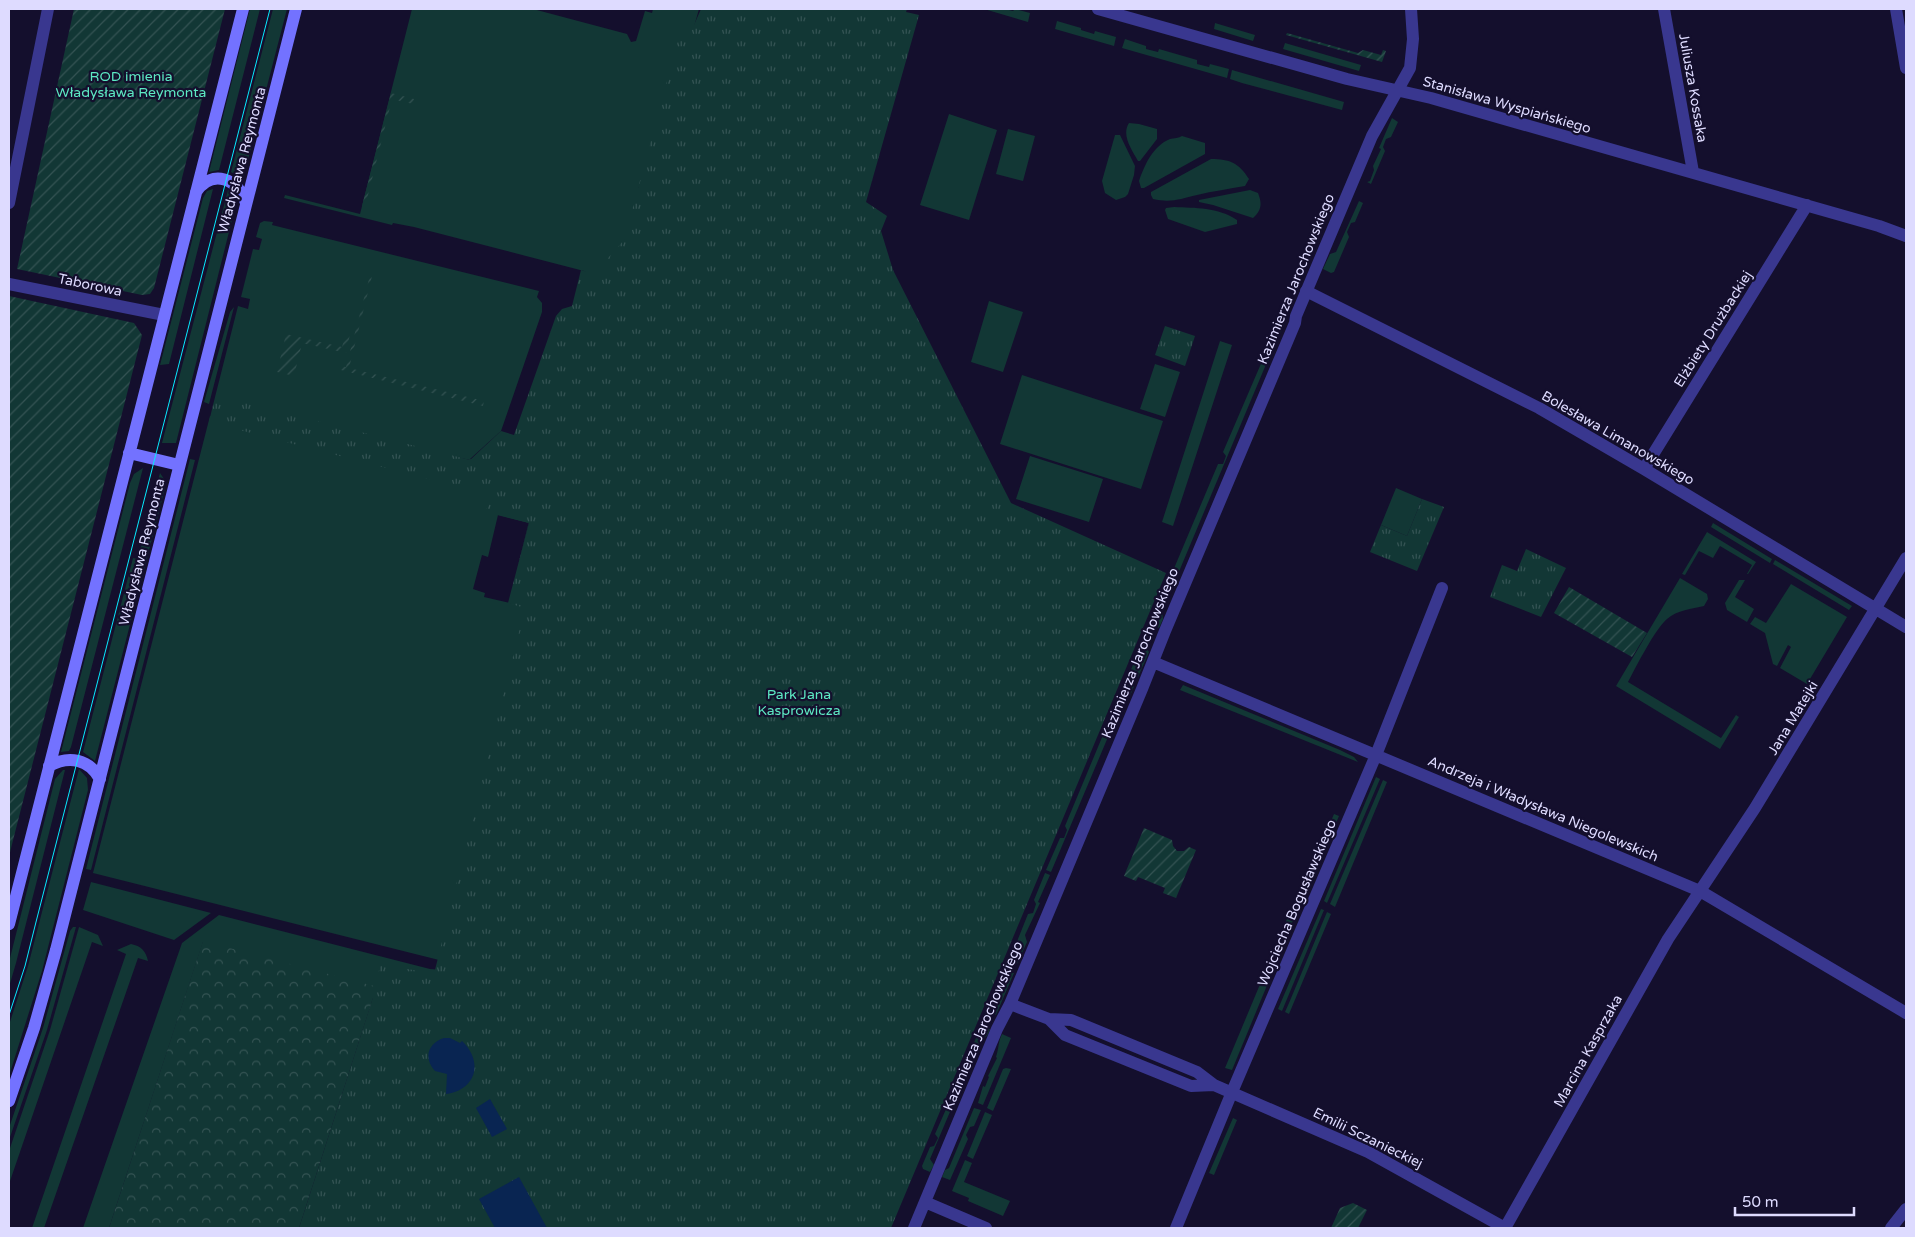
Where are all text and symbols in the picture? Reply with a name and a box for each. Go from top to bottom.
street label: Juliusza Kossaka [1675,32,1711,144]
park label: ROD imienia Władysława Reymonta [56,68,206,101]
street label: Stanisława Wyspiańskiego [1421,73,1593,137]
street label: Władysława Reymonta [214,85,270,235]
street label: Kazimierza Jarochowskiego [1254,191,1338,367]
street label: Elżbiety Drużbackiej [1670,268,1756,390]
street label: Taborowa [56,270,124,300]
street label: Bolesława Limanowskiego [1539,387,1697,489]
street label: Władysława Reymonta [116,477,168,627]
street label: Kazimierza Jarochowskiego [1098,565,1182,741]
street label: Jana Matejki [1764,678,1822,758]
park label: Park Jana Kasprowicza [757,686,841,719]
street label: Andrzeja i Władysława Niegolewskich [1425,753,1661,865]
street label: Wojciecha Bogusławskiego [1254,817,1340,989]
street label: Kazimierza Jarochowskiego [940,939,1026,1113]
street label: Marcina Kasprzaka [1550,992,1626,1110]
street label: Emilii Sczanieckiej [1310,1104,1426,1172]
scale bar [1735,1184,1854,1216]
text: 50 m [1742,1193,1779,1211]

